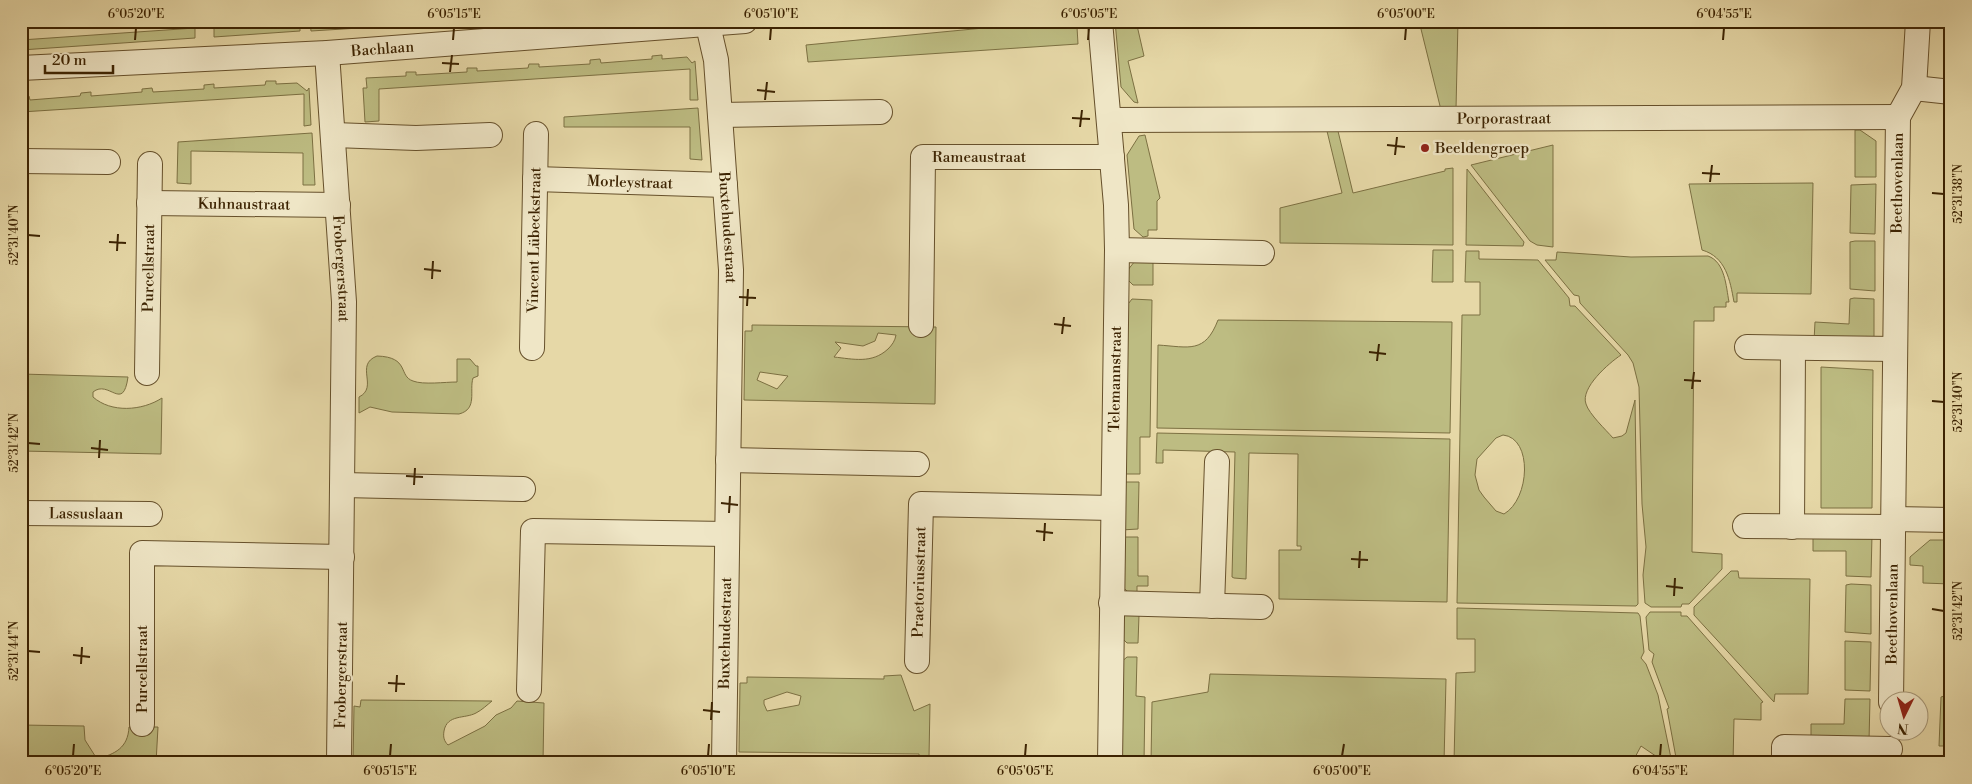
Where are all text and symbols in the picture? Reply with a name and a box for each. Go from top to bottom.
text: 6°05'20"E [108,7,164,22]
text: 6°05'15"E [427,7,481,22]
text: 6°05'10"E [744,7,798,22]
text: 6°05'05"E [1061,7,1117,22]
text: 6°05'00"E [1377,7,1435,22]
text: 6°04'55"E [1696,7,1752,22]
street label: Bachlaan [349,37,415,61]
scale bar [45,42,112,74]
text: 20 m [52,51,87,70]
street label: Porporastraat [1457,109,1552,129]
street label: Beethovenlaan [1888,133,1908,234]
place label: Beeldengroep [1434,139,1529,158]
marker: Beeldengroep [1419,142,1431,154]
street label: Rameaustraat [932,148,1027,167]
text: 52°31'38"N [1951,164,1966,224]
street label: Vincent Lübeckstraat [524,166,545,314]
street label: Buxtehudestraat [714,170,740,284]
street label: Morleystraat [587,172,674,193]
street label: Kuhnaustraat [198,195,291,215]
text: 52°31'40"N [7,205,22,265]
street label: Frobergerstraat [328,214,353,323]
street label: Purcellstraat [139,223,159,312]
street label: Telemannstraat [1105,325,1126,432]
text: 52°31'40"N [1951,372,1966,432]
text: 52°31'42"N [7,413,22,473]
street label: Lassuslaan [49,504,123,524]
street label: Praetoriusstraat [909,526,930,638]
street label: Beethovenlaan [1882,564,1903,665]
street label: Buxtehudestraat [715,576,736,690]
text: 52°31'42"N [1951,581,1966,641]
street label: Frobergerstraat [331,620,352,729]
text: 52°31'44"N [7,621,22,681]
street label: Purcellstraat [133,624,152,713]
north arrow [1880,692,1930,742]
text: N [1897,719,1909,737]
text: 6°05'20"E [45,764,101,779]
text: 6°05'15"E [363,764,417,779]
text: 6°05'10"E [681,764,735,779]
text: 6°05'05"E [997,764,1053,779]
text: 6°05'00"E [1313,764,1371,779]
text: 6°04'55"E [1632,764,1688,779]

